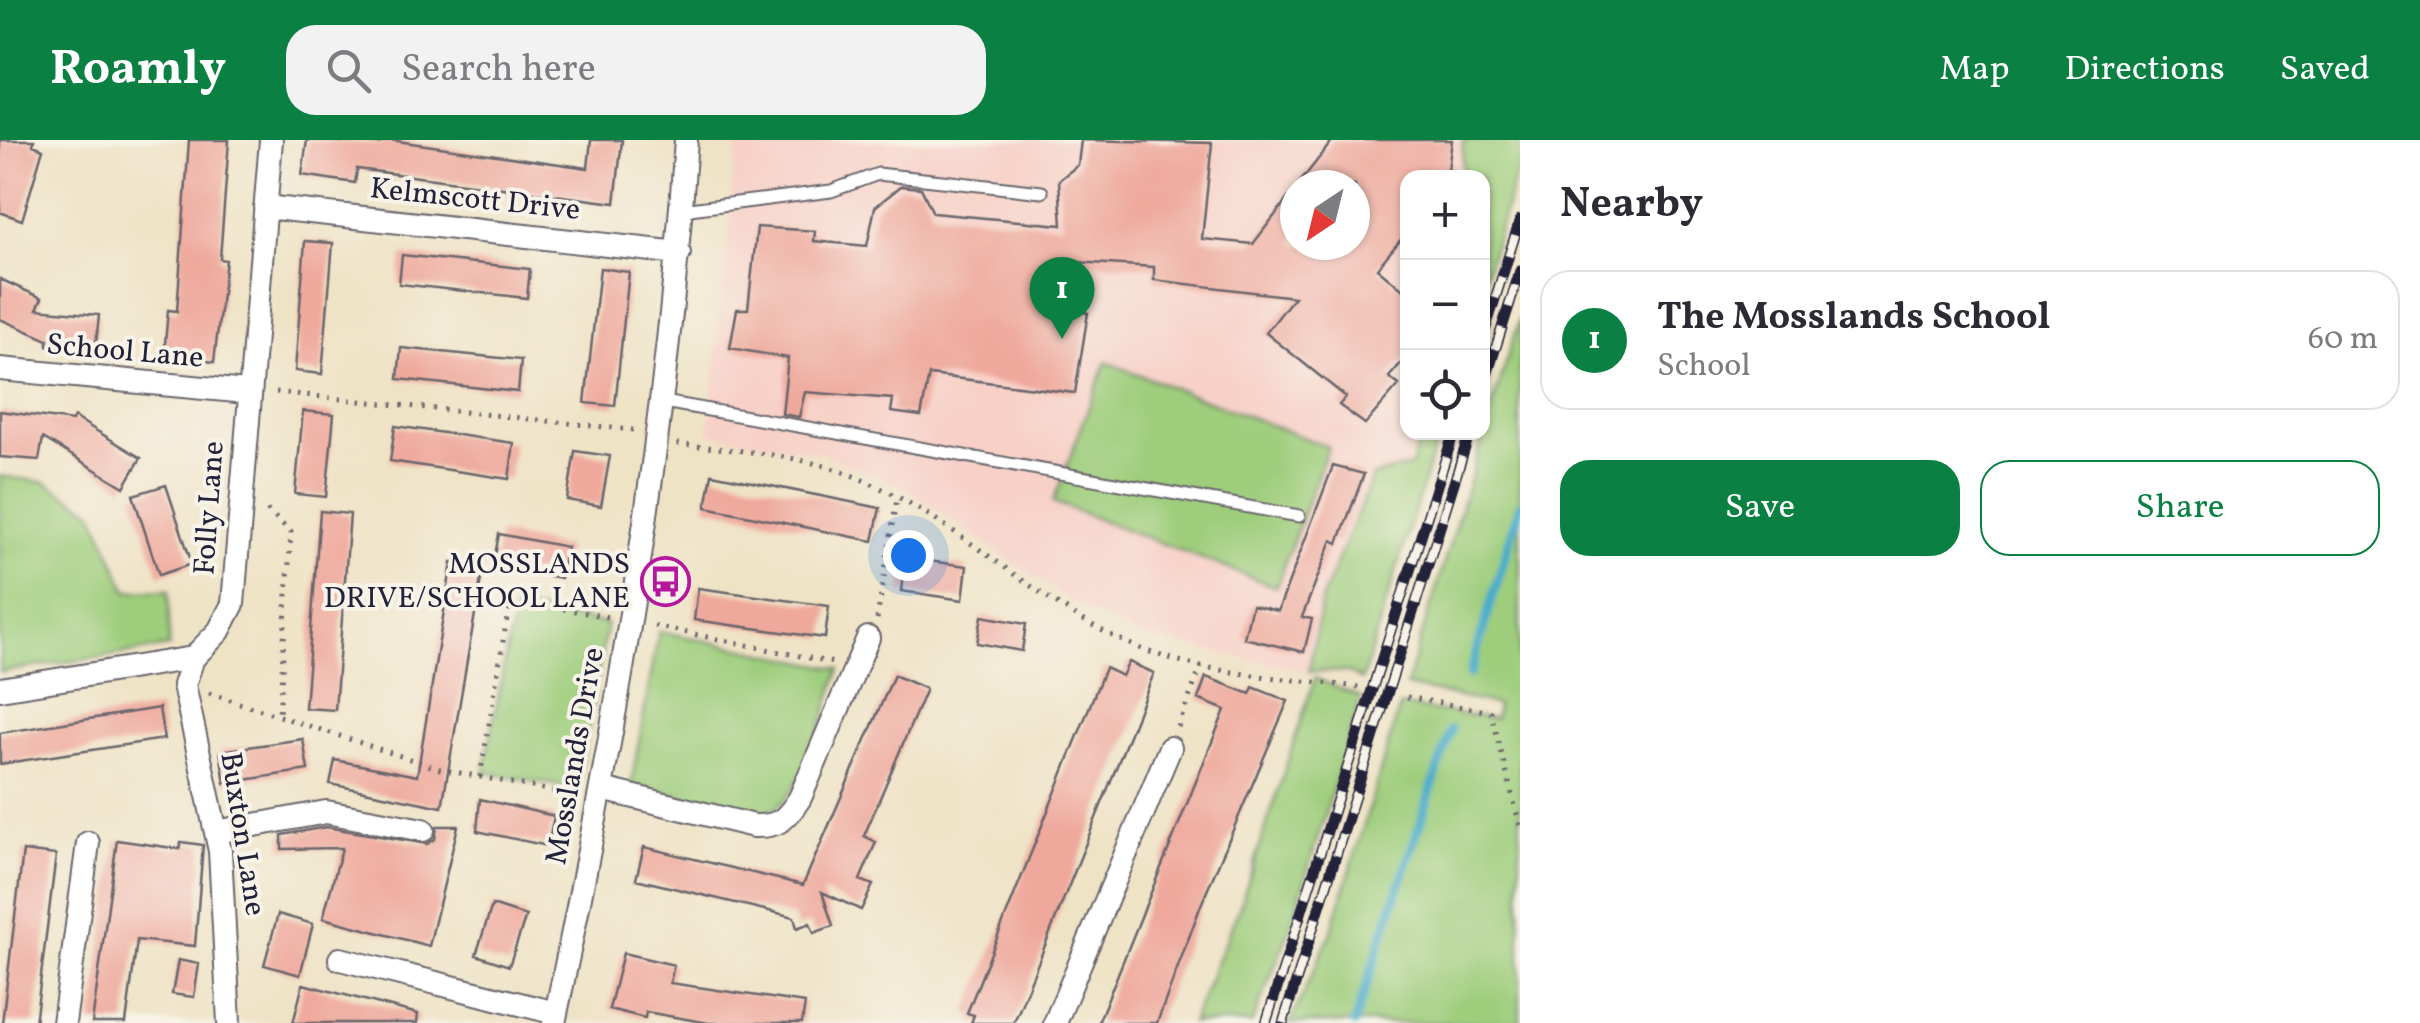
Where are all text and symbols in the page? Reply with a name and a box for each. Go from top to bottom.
search box [286,25,986,115]
text: Roamly [50,37,226,104]
icon: search [321,43,376,98]
text: Search here [401,44,596,97]
text: Map [1939,46,2010,94]
text: Directions [2065,46,2225,94]
text: Saved [2280,46,2370,94]
street label: Kelmscott Drive [368,168,582,232]
north arrow [1280,170,1370,260]
map controls [1400,170,1490,440]
button: + [1400,170,1490,260]
text: Nearby [1560,176,1703,235]
pin: 1 [1030,256,1094,339]
button: − [1400,260,1490,350]
text: The Mosslands School [1657,292,2051,345]
text: 1 [1588,318,1601,362]
text: 60 m [2308,318,2378,362]
street label: School Lane [45,324,205,380]
text: School [1657,345,1751,389]
button: locate [1400,350,1490,440]
street label: Folly Lane [184,440,236,576]
button: Save [1560,460,1960,556]
button: Share [1980,460,2380,556]
your location [883,530,934,581]
place label: MOSSLANDS DRIVE/SCHOOL LANE [324,544,630,620]
bus stop icon: MOSSLANDS DRIVE/SCHOOL LANE [639,556,691,608]
street label: Mosslands Drive [536,644,616,868]
street label: Buxton Lane [208,749,276,919]

